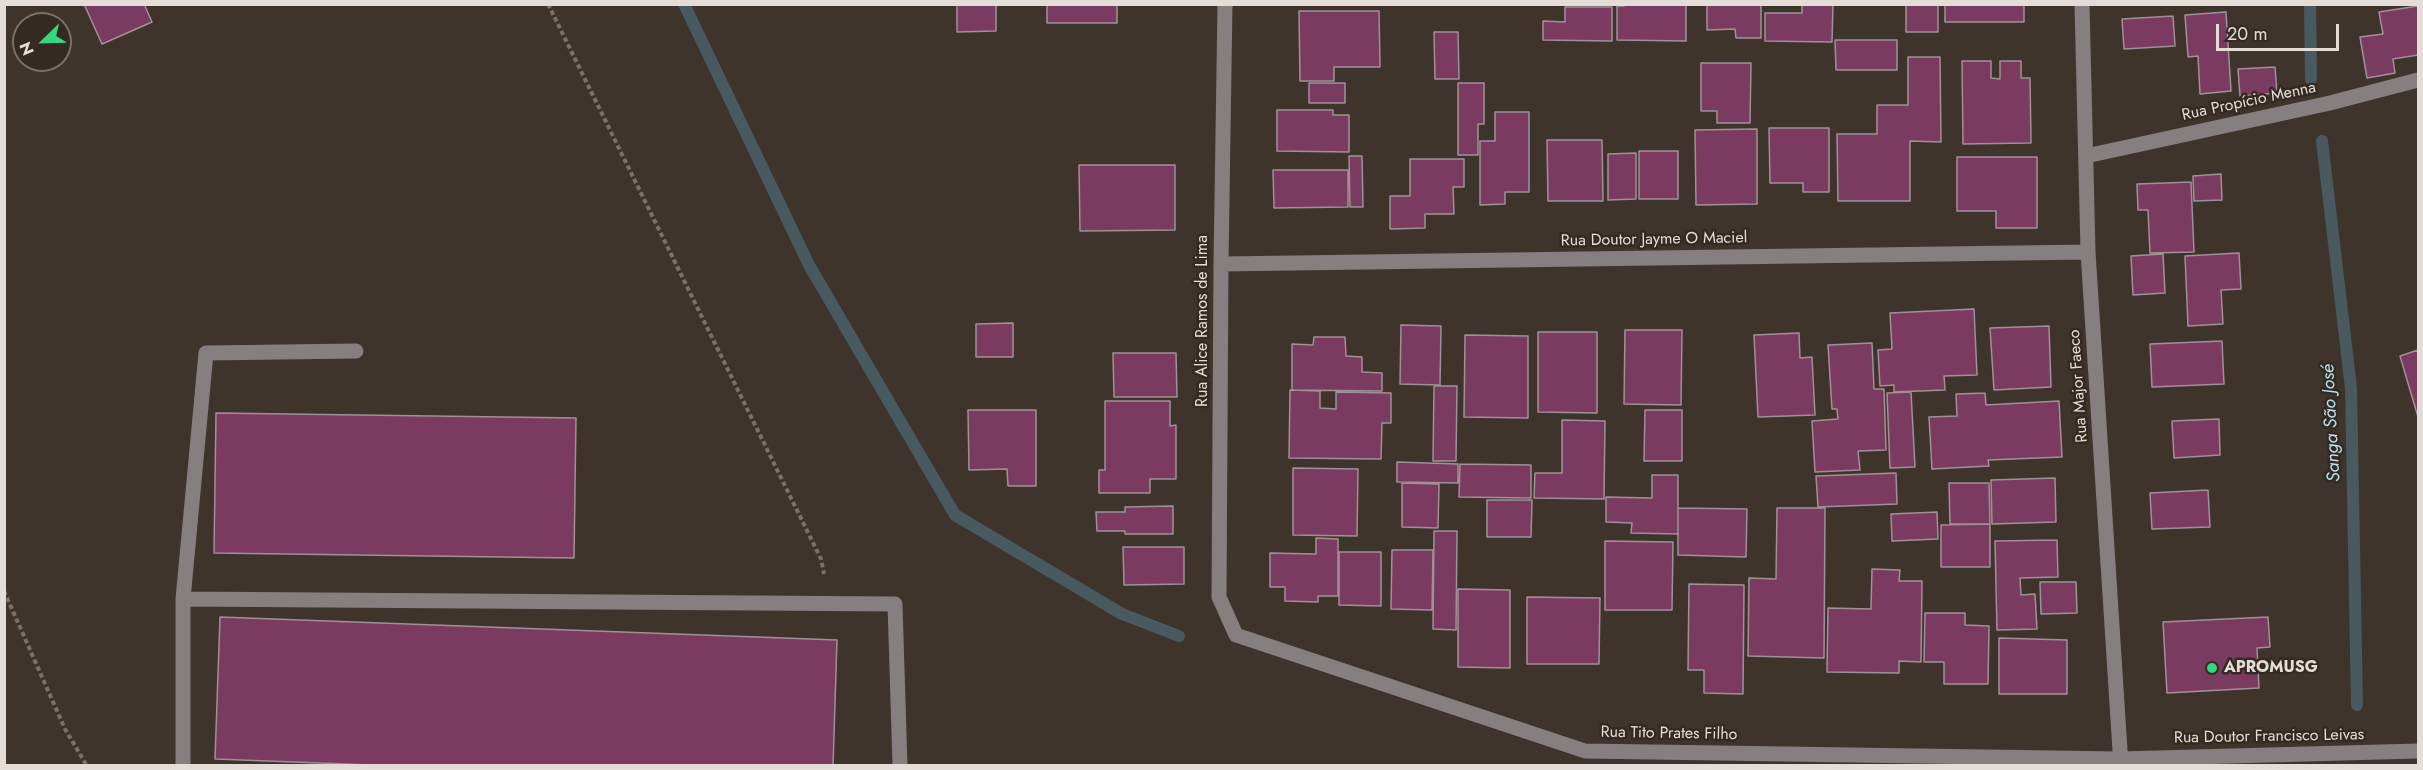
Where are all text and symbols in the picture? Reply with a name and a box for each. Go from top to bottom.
north arrow [12,12,72,72]
scale bar [2219,12,2342,50]
text: 20 m [2227,21,2267,47]
text: N [14,38,40,59]
street label: Rua Propício Menna [2180,78,2318,126]
street label: Rua Doutor Jayme O Maciel [1561,229,1747,251]
street label: Rua Alice Ramos de Lima [1193,235,1213,407]
street label: Rua Major Faeco [2065,329,2093,443]
water label: Sanga São José [2318,363,2346,483]
place label: APROMUSG [2224,658,2318,678]
marker: APROMUSG [2205,661,2219,675]
street label: Rua Tito Prates Filho [1600,723,1738,745]
street label: Rua Doutor Francisco Leivas [2174,726,2364,748]

